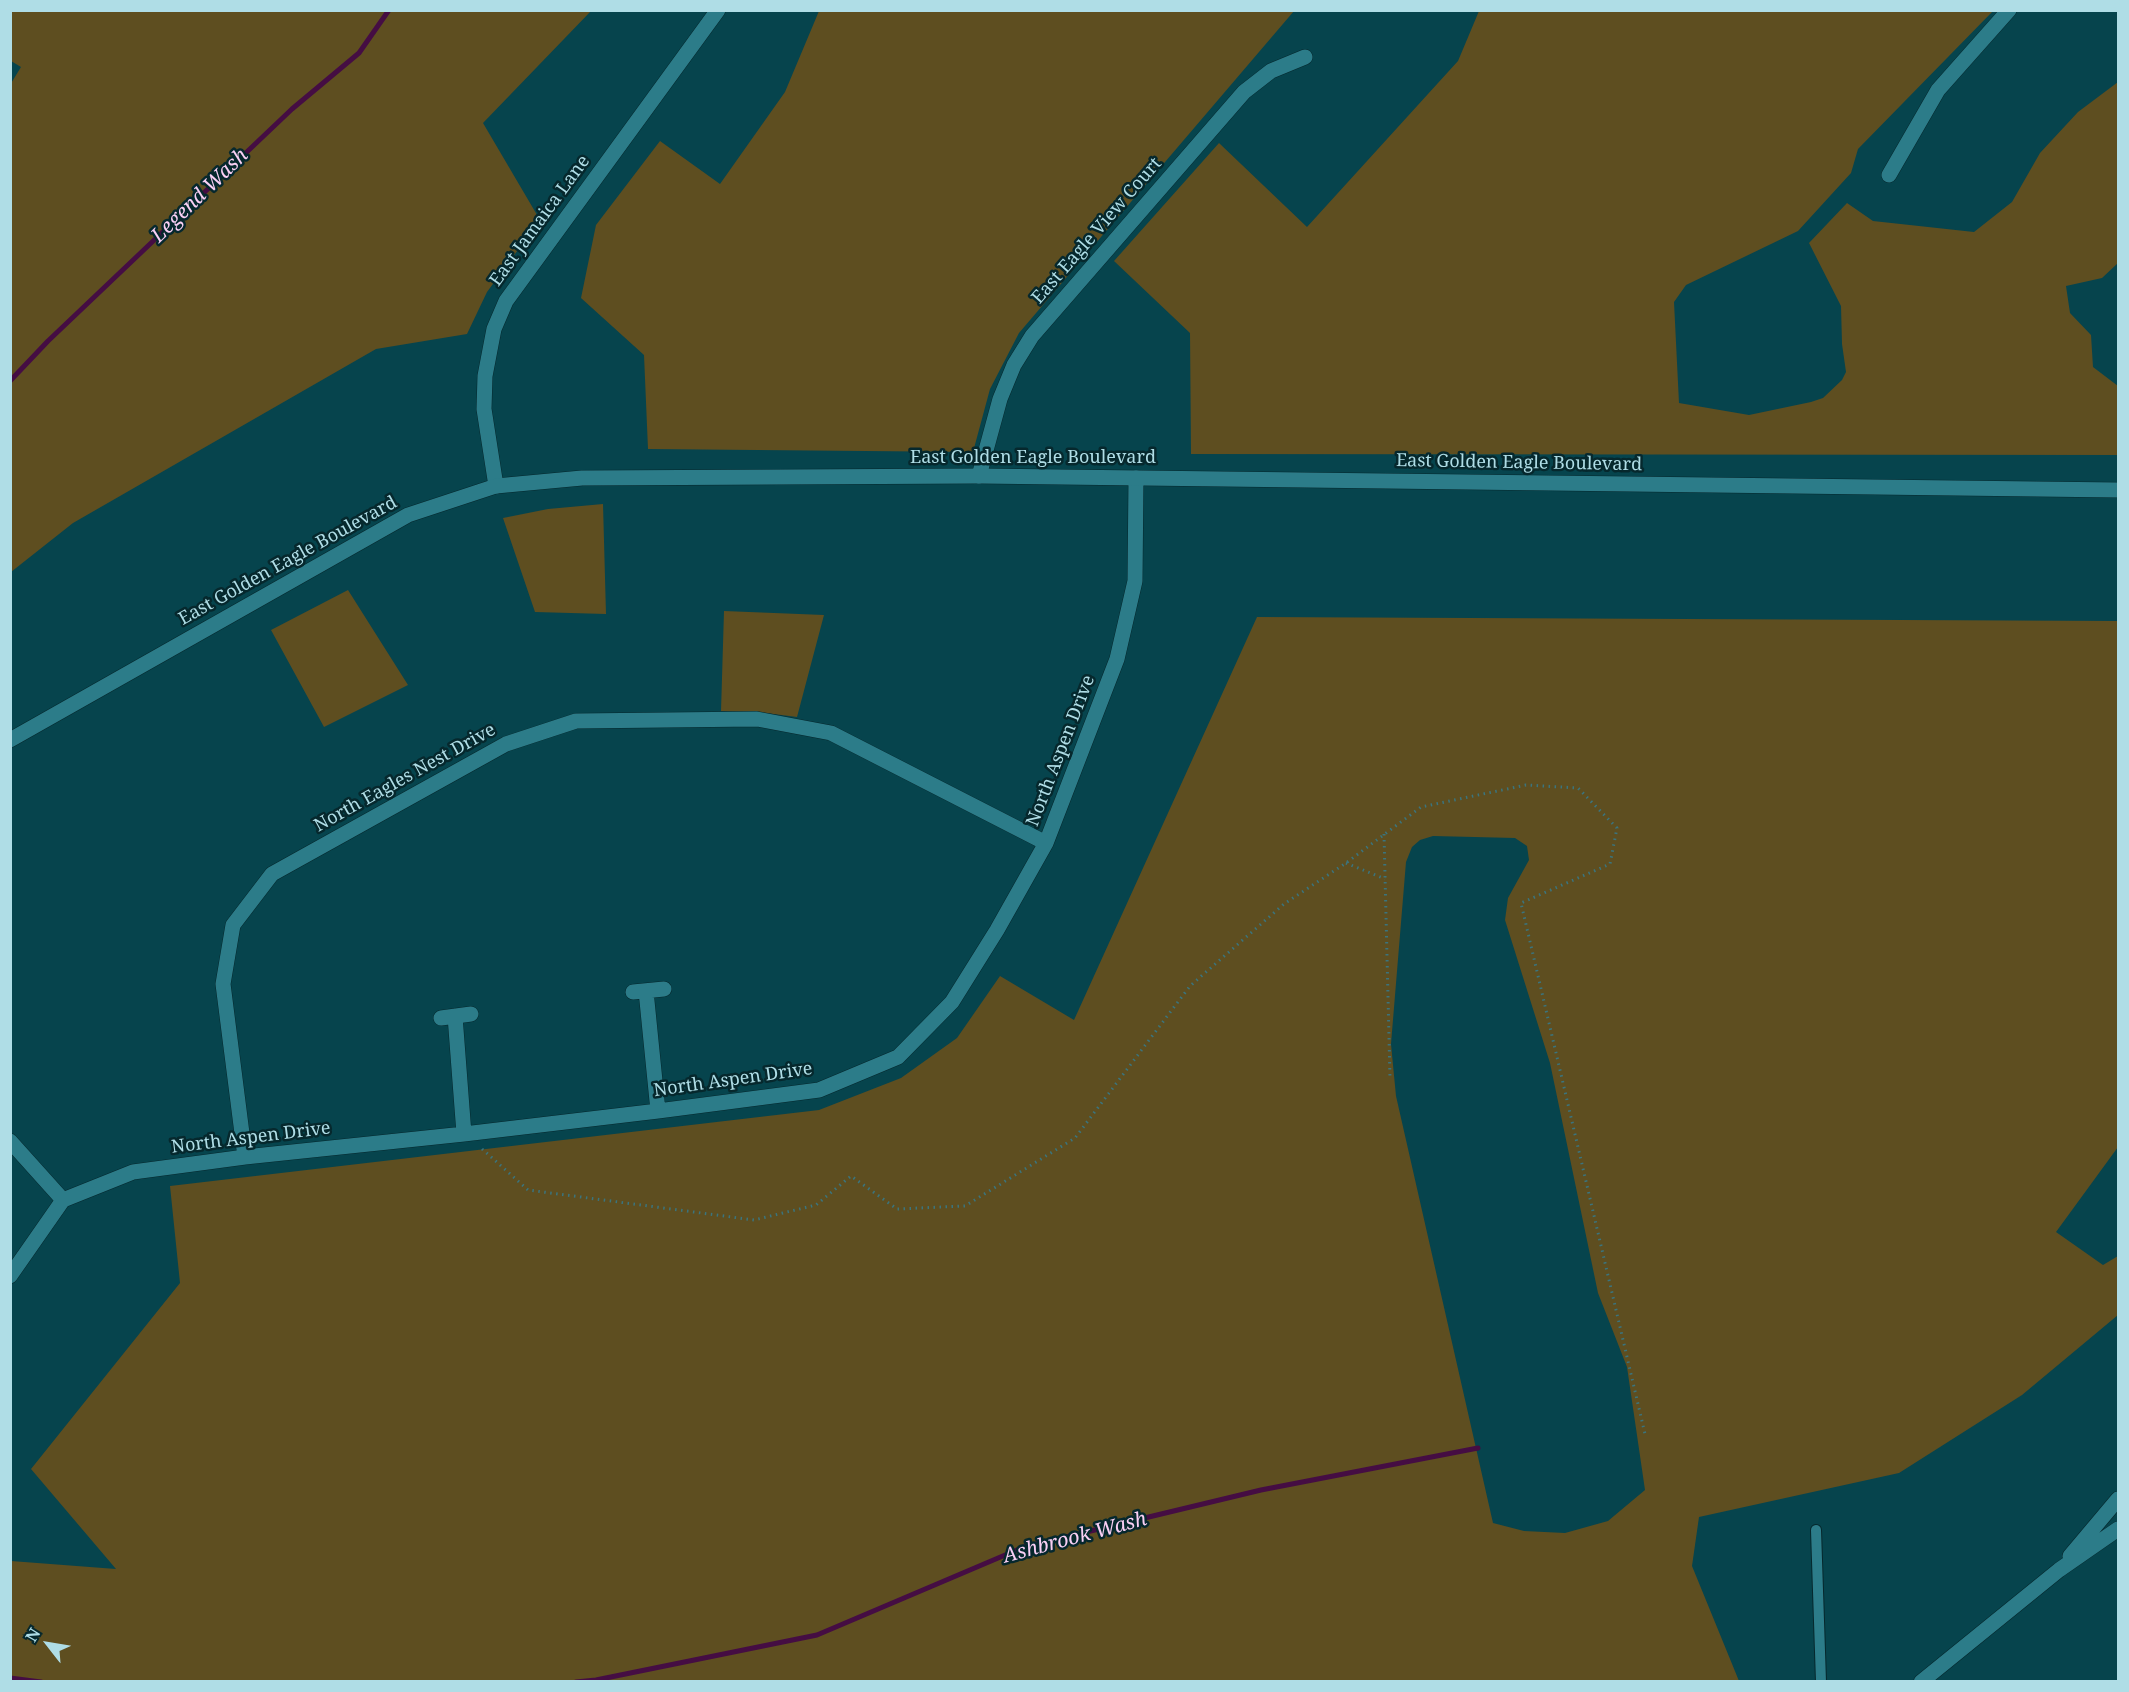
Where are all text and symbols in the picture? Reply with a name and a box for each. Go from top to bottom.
water label: Legend Wash [147,144,253,248]
street label: East Jamaica Lane [485,151,595,291]
street label: East Eagle View Court [1028,153,1166,309]
street label: East Golden Eagle Boulevard [910,447,1156,469]
street label: East Golden Eagle Boulevard [1396,450,1642,476]
street label: East Golden Eagle Boulevard [175,492,401,630]
street label: North Aspen Drive [1022,672,1100,830]
street label: North Eagles Nest Drive [311,719,499,837]
street label: North Aspen Drive [652,1058,814,1102]
street label: North Aspen Drive [170,1118,332,1158]
water label: Ashbrook Wash [1000,1507,1150,1569]
north arrow [18,1614,78,1674]
text: N [20,1624,45,1646]

